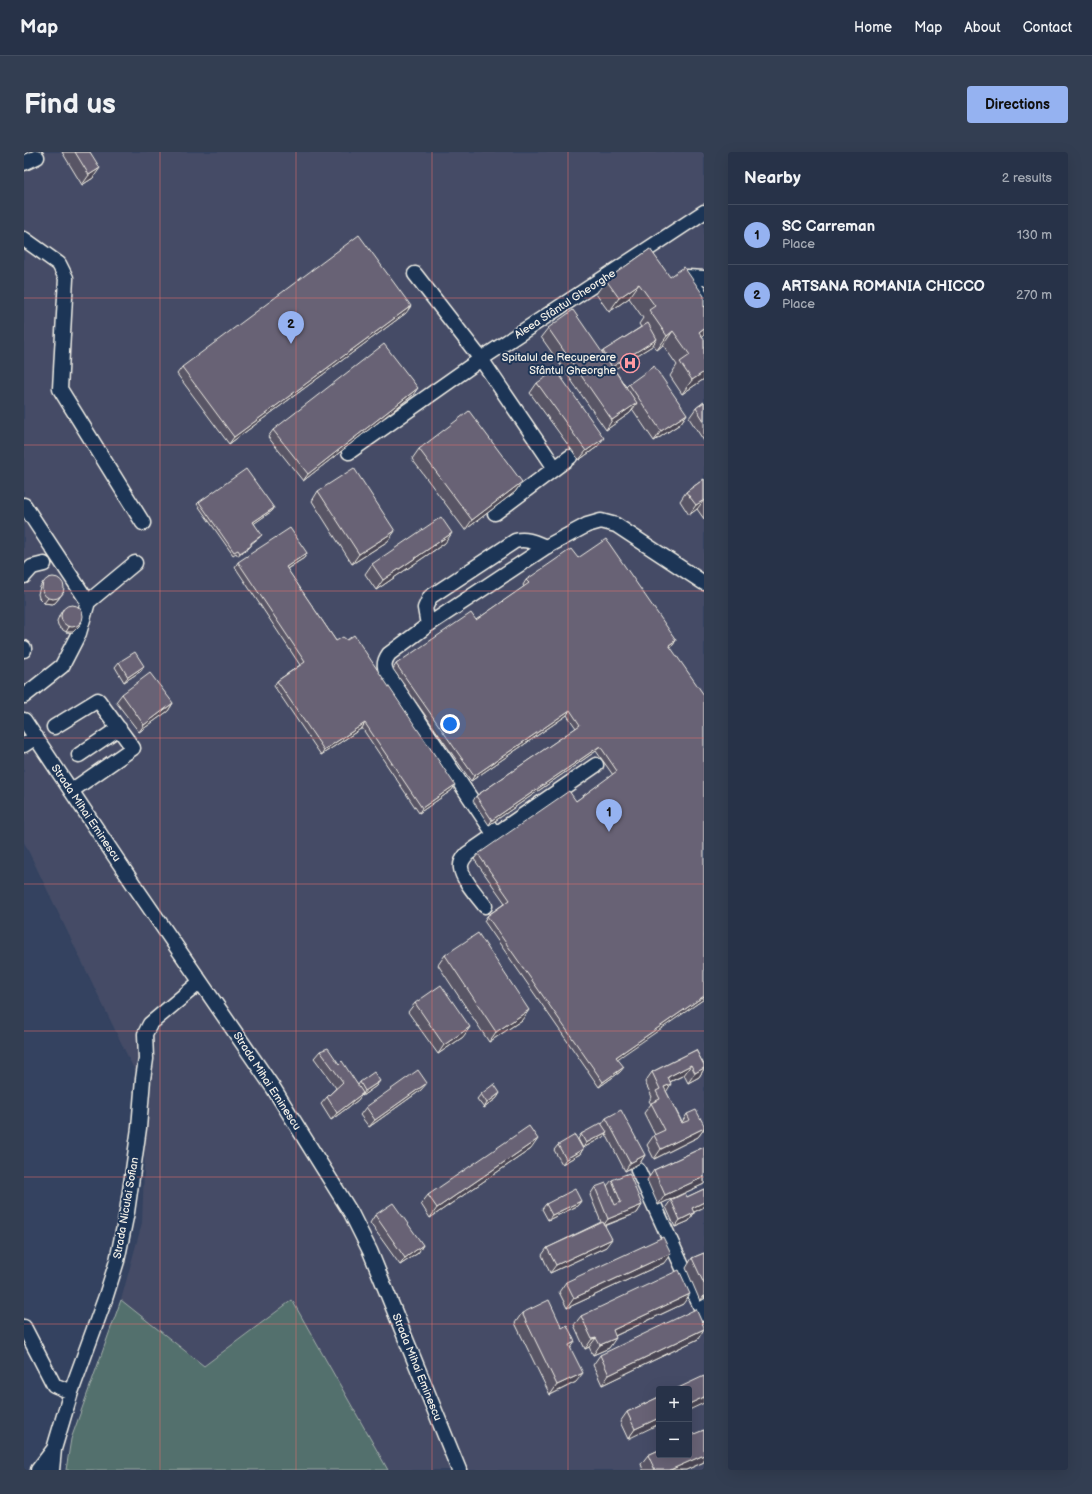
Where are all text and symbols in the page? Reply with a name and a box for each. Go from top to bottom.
text: Map [20,16,58,39]
text: Home [854,19,892,36]
text: Map [914,19,942,36]
text: About [964,19,1001,36]
text: Contact [1023,19,1072,36]
button: Directions [967,86,1068,123]
text: Find us [24,88,116,121]
text: Nearby [744,168,801,188]
text: 2 results [1002,170,1052,186]
text: SC Carreman [782,217,875,236]
text: 1 [754,227,760,243]
text: 130 m [1017,227,1052,243]
text: Place [782,236,815,252]
street label: Aleea Sfântul Gheorghe [512,266,618,342]
text: ARTSANA ROMANIA CHICCO [782,277,985,296]
text: 2 [753,287,761,303]
text: 270 m [1016,287,1052,303]
text: Place [782,296,815,312]
pin: 2 [278,311,304,344]
place label: Spitalul de Recuperare Sfântul Gheorghe [502,351,616,377]
hospital icon: Spitalul de Recuperare Sfântul Gheorghe [619,352,641,374]
your location [440,714,460,734]
street label: Strada Mihai Eminescu [49,762,123,864]
pin: 1 [596,799,622,832]
street label: Strada Mihai Eminescu [230,1029,304,1133]
street label: Strada Niculai Sofian [111,1156,141,1260]
street label: Strada Mihai Eminescu [390,1311,444,1423]
map controls [656,1386,692,1458]
button: + [656,1386,692,1422]
button: − [656,1422,692,1458]

